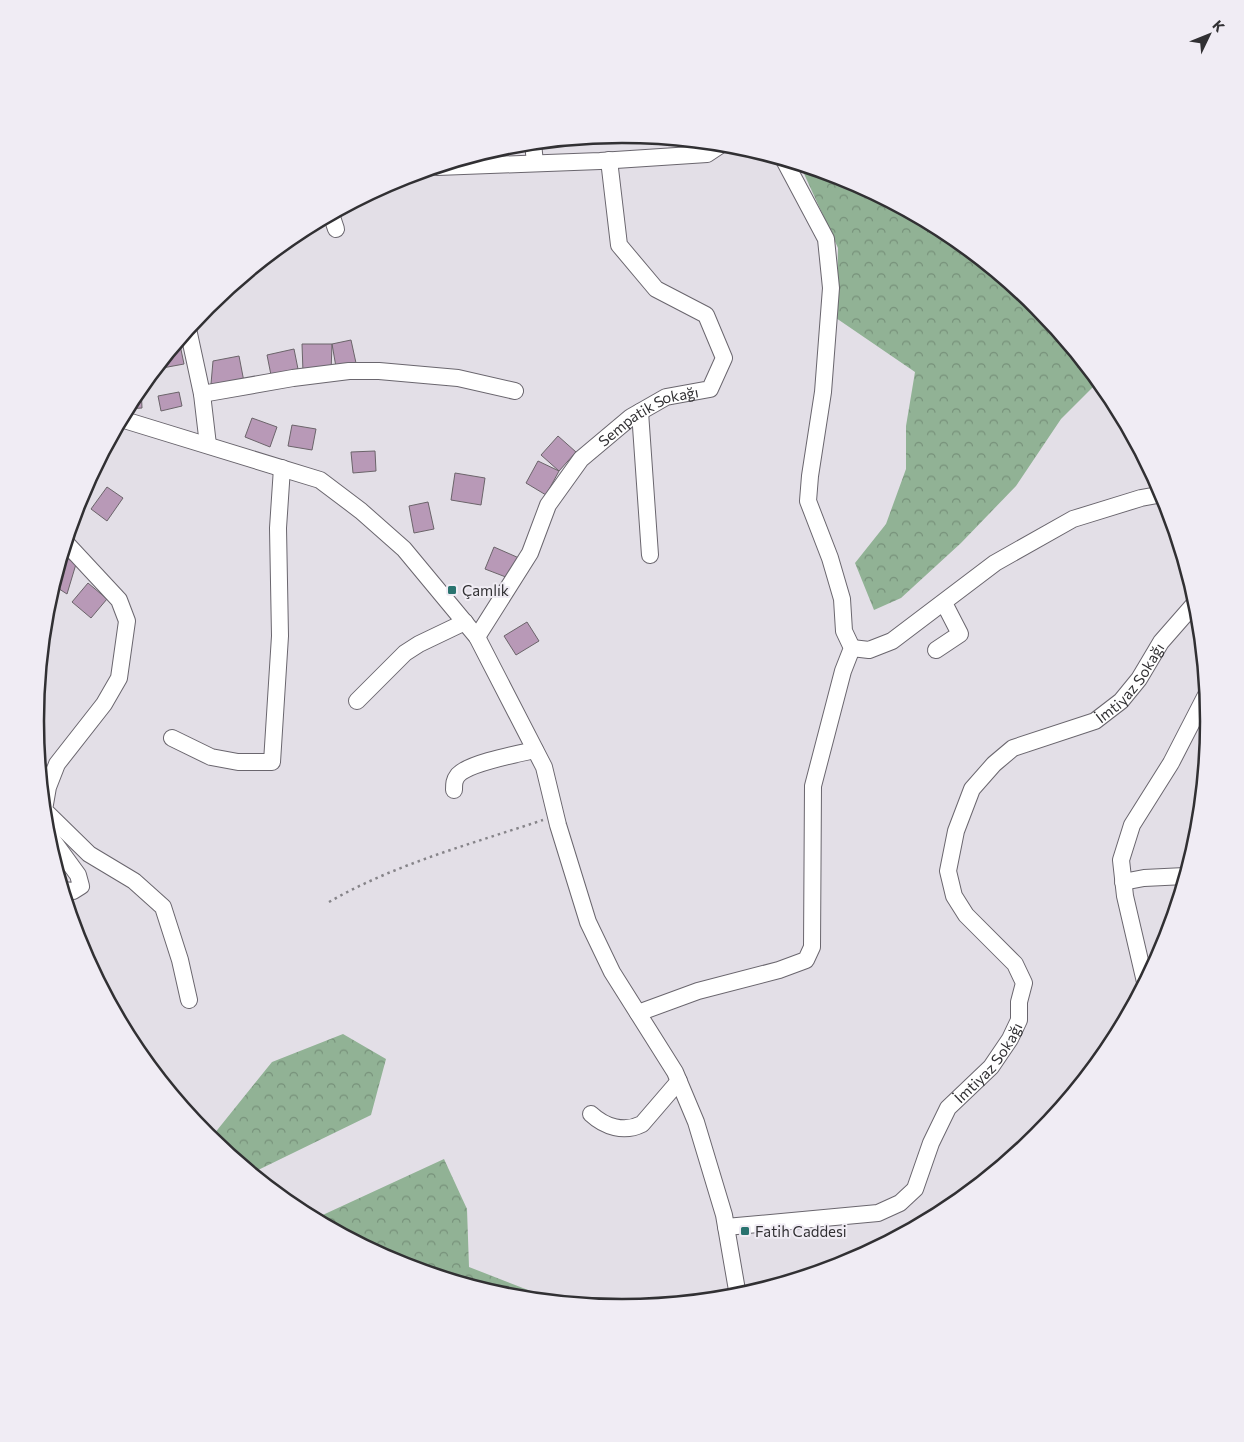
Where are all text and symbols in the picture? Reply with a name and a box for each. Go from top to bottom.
north arrow [1184,10,1234,60]
text: K [1209,16,1229,35]
street label: Sempatik Sokağı [594,382,700,450]
place label: Çamlık [462,581,509,599]
marker: Çamlık [446,584,458,596]
street label: İmtiyaz Sokağı [1092,639,1168,726]
street label: İmtiyaz Sokağı [950,1020,1026,1107]
place label: Fatih Caddesi [755,1222,847,1240]
marker: Fatih Caddesi [739,1225,751,1237]

